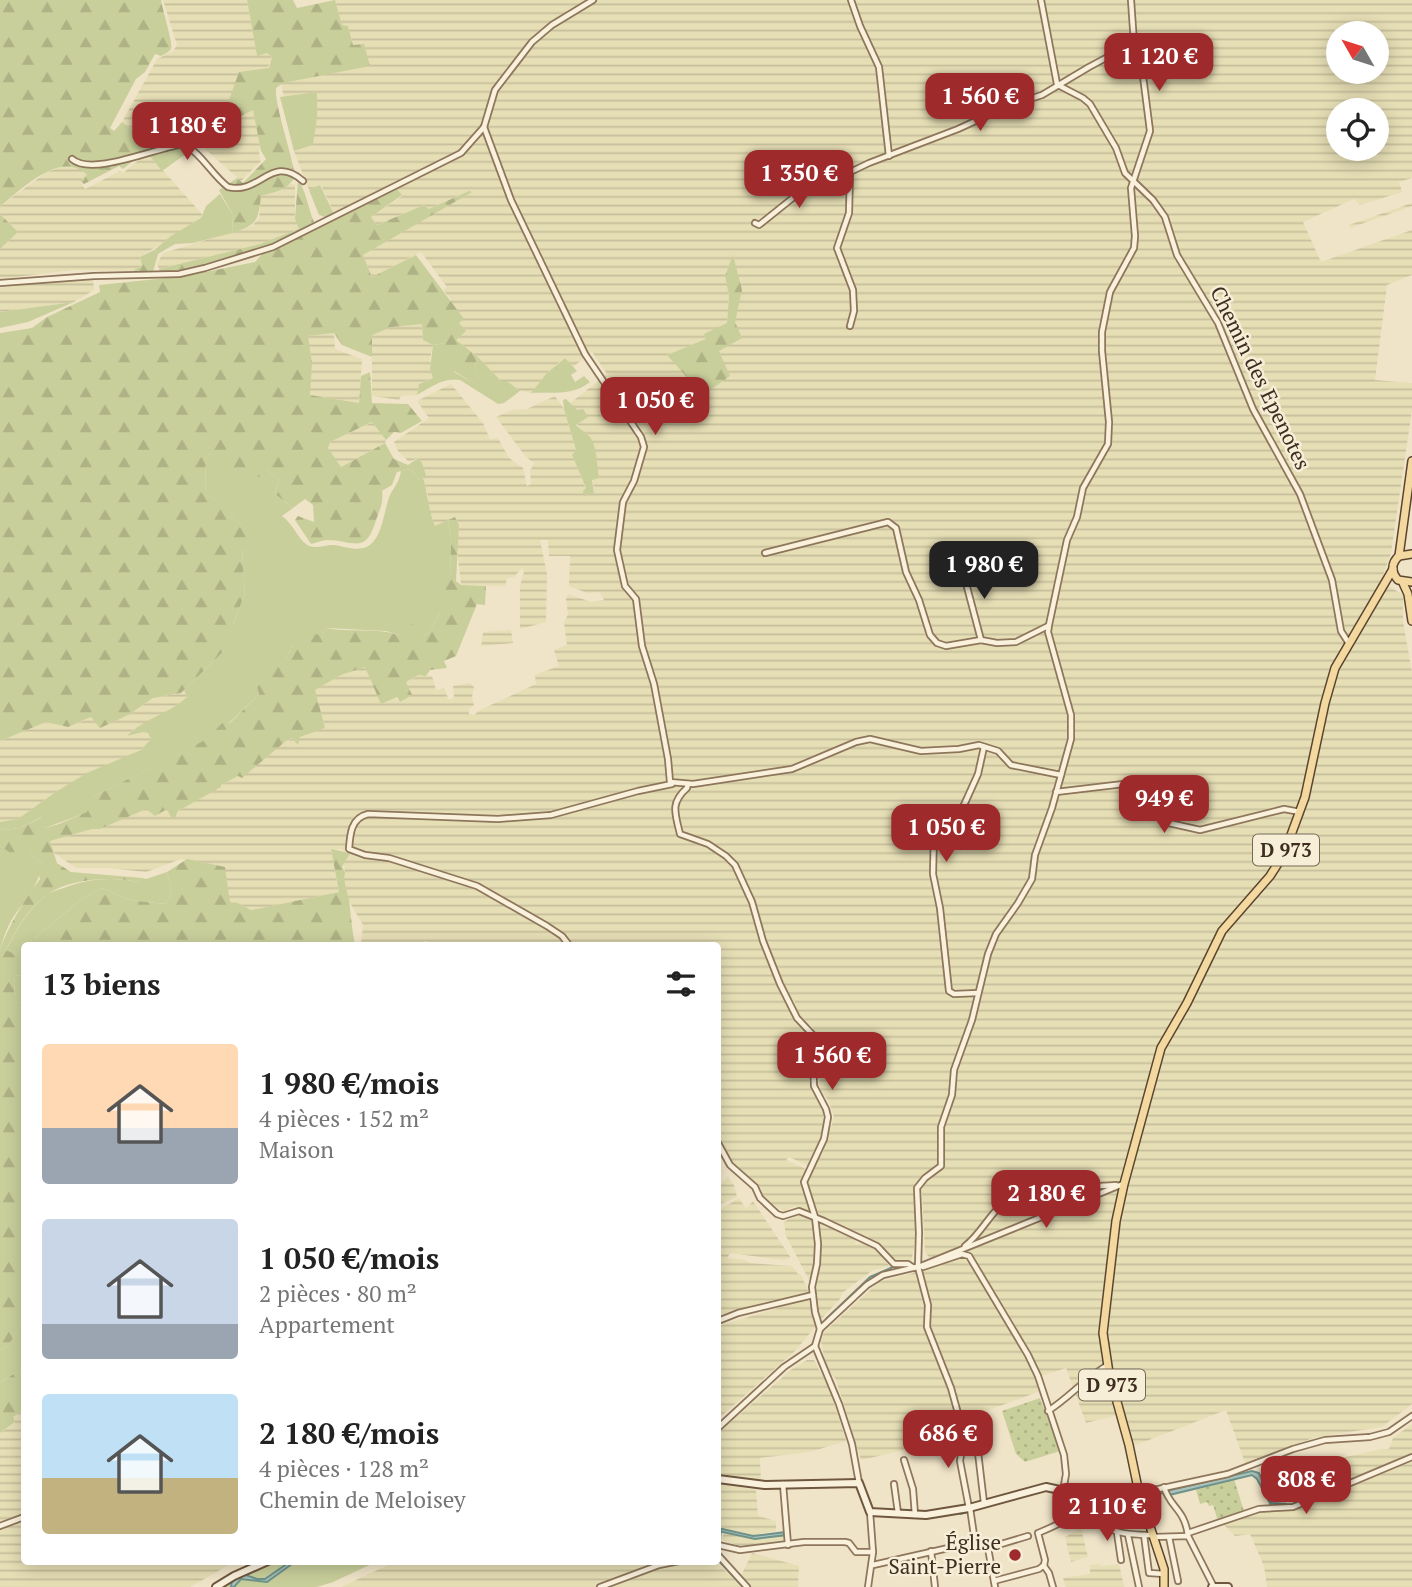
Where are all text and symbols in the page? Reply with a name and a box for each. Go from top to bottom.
north arrow [1326,21,1390,84]
map controls [1326,21,1389,161]
pin: 1 120 € [1094,34,1224,93]
text: 1 120 € [1120,40,1198,71]
pin: 1 560 € [915,74,1045,133]
text: 1 560 € [941,80,1019,111]
button: locate [1326,98,1389,161]
pin: 1 180 € [122,102,252,162]
text: 1 180 € [148,109,226,140]
pin: 1 350 € [734,150,864,210]
text: 1 350 € [760,157,838,188]
street label: Chemin des Epenotes [1204,281,1318,474]
pin: 1 050 € [590,378,720,437]
text: 1 050 € [616,384,694,415]
pin: 1 980 € [919,542,1049,601]
text: 1 980 € [945,548,1023,579]
pin: 949 € [1115,776,1213,835]
text: 949 € [1135,782,1193,813]
pin: 1 050 € [881,804,1011,864]
text: 1 050 € [907,811,985,842]
road number: D 973 [1253,834,1319,866]
text: 13 biens [42,964,161,1004]
icon: filters [662,965,700,1003]
pin: 1 560 € [767,1032,897,1092]
text: 1 560 € [793,1039,871,1070]
text: 1 980 €/mois [259,1063,439,1103]
icon: home [98,1072,182,1156]
text: 4 pièces · 152 m² [259,1103,429,1134]
text: Maison [259,1134,334,1165]
pin: 2 180 € [981,1170,1111,1230]
text: 2 180 € [1007,1177,1085,1208]
text: 1 050 €/mois [259,1238,439,1278]
icon: home [98,1247,182,1331]
text: 2 pièces · 80 m² [259,1278,417,1309]
text: Appartement [259,1309,395,1340]
road number: D 973 [1079,1370,1145,1400]
pin: 686 € [899,1410,997,1470]
text: 2 180 €/mois [259,1413,439,1453]
text: 686 € [919,1417,977,1448]
icon: home [98,1422,182,1506]
text: 4 pièces · 128 m² [259,1453,429,1484]
pin: 808 € [1257,1456,1355,1516]
text: 808 € [1277,1463,1335,1494]
text: Chemin de Meloisey [259,1484,466,1515]
pin: 2 110 € [1042,1484,1172,1543]
text: 2 110 € [1068,1490,1146,1521]
place label: Église Saint-Pierre [888,1528,1001,1580]
marker: Église Saint-Pierre [1007,1547,1023,1563]

